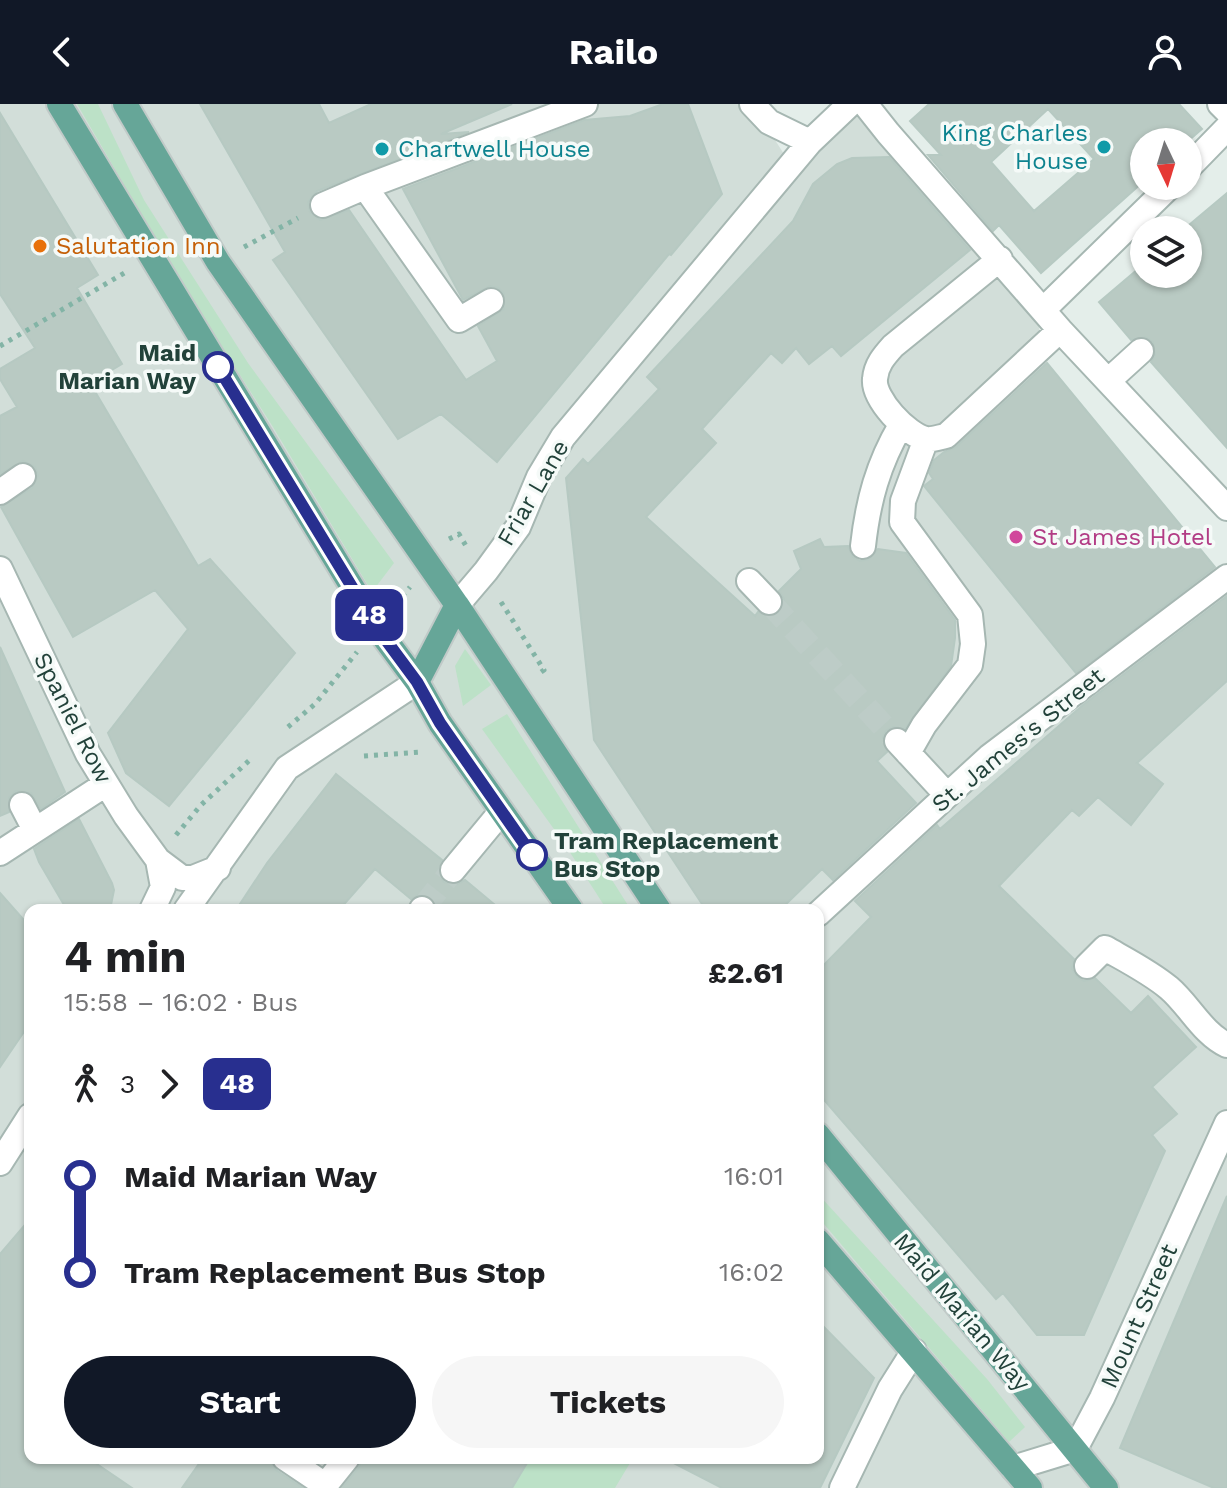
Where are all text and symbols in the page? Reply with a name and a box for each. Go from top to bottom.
icon: back [40,30,84,74]
icon: person [1143,30,1187,74]
text: Railo [569,31,658,73]
place label: King Charles House [942,119,1088,175]
north arrow [1130,128,1202,200]
map controls [1130,128,1202,288]
place label: Chartwell House [398,135,591,163]
marker: King Charles House [1095,138,1113,156]
marker: Chartwell House [373,140,391,158]
button: layers [1130,216,1202,288]
place label: Salutation Inn [56,232,221,260]
marker: Salutation Inn [31,237,49,255]
place label: Maid Marian Way [58,339,196,395]
marker: Maid Marian Way [203,352,233,382]
street label: Friar Lane [492,435,574,551]
place label: St James Hotel [1032,523,1213,551]
marker: St James Hotel [1007,528,1025,546]
line badge: 48 [333,589,405,641]
text: 48 [351,598,387,631]
street label: Spaniel Row [28,648,118,788]
street label: St. James's Street [926,662,1110,818]
place label: Tram Replacement Bus Stop [554,827,779,883]
marker: Tram Replacement Bus Stop [517,840,547,870]
text: 4 min [64,931,187,983]
text: £2.61 [708,955,784,990]
text: 15:58 – 16:02 · Bus [64,987,298,1017]
icon: walk [64,1062,108,1106]
icon: forward [147,1062,191,1106]
text: 48 [219,1067,255,1100]
text: 3 [120,1069,135,1099]
text: Maid Marian Way [124,1159,377,1194]
text: 16:01 [724,1161,784,1191]
street label: Maid Marian Way [888,1228,1036,1397]
street label: Mount Street [1095,1240,1183,1392]
text: Tram Replacement Bus Stop [124,1255,546,1290]
text: 16:02 [719,1257,784,1287]
button: Start [64,1356,416,1448]
button: Tickets [432,1356,784,1448]

